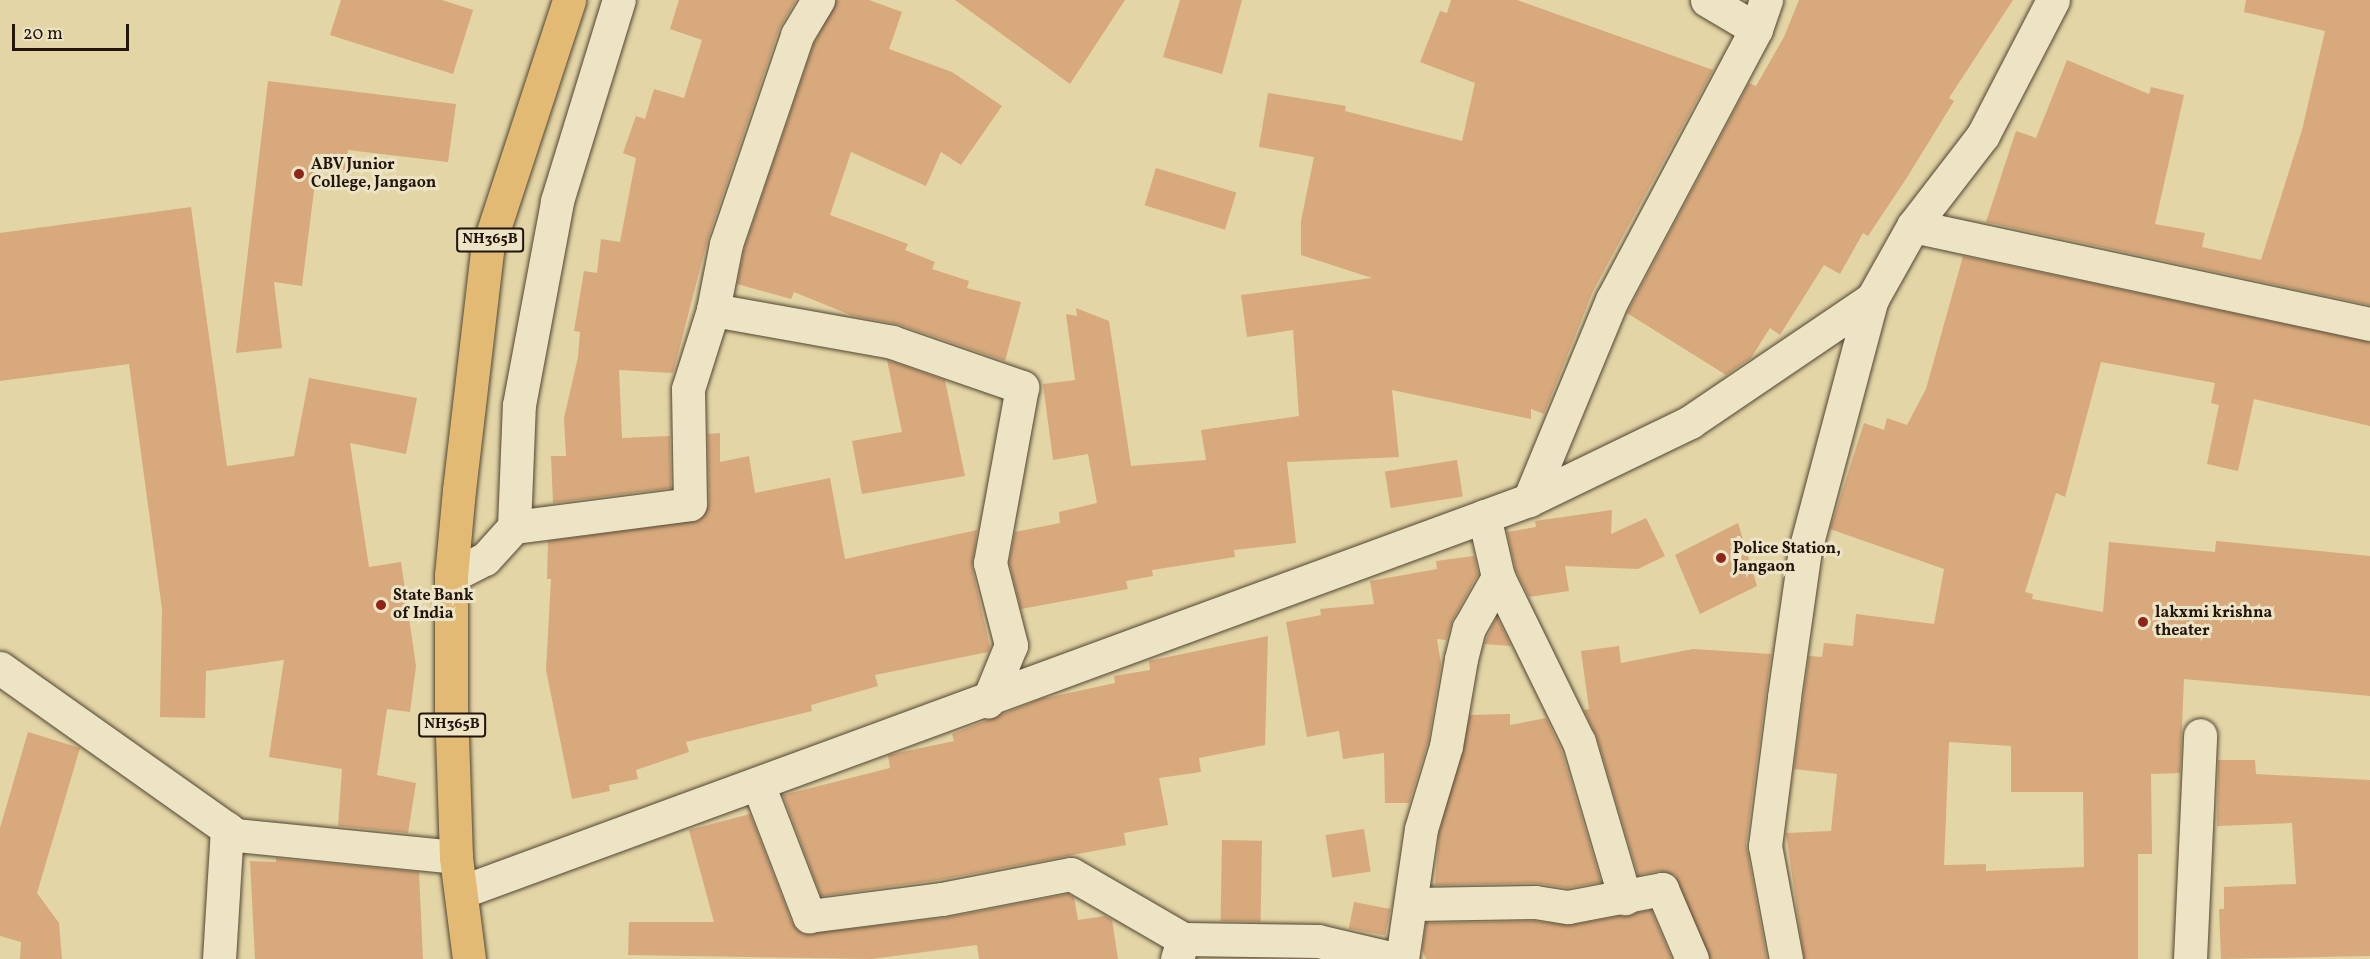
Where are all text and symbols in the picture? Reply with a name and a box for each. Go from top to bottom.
scale bar [15,12,132,50]
text: 20 m [23,22,63,47]
place label: ABV Junior College, Jangaon [311,155,436,193]
marker: ABV Junior College, Jangaon [292,167,306,181]
road number: NH365B [456,228,524,252]
place label: Police Station, Jangaon [1733,539,1841,577]
marker: Police Station, Jangaon [1714,551,1728,565]
place label: State Bank of India [393,586,473,624]
marker: State Bank of India [374,598,388,612]
place label: lakxmi krishna theater [2155,603,2272,641]
marker: lakxmi krishna theater [2136,615,2150,629]
road number: NH365B [418,713,486,737]

